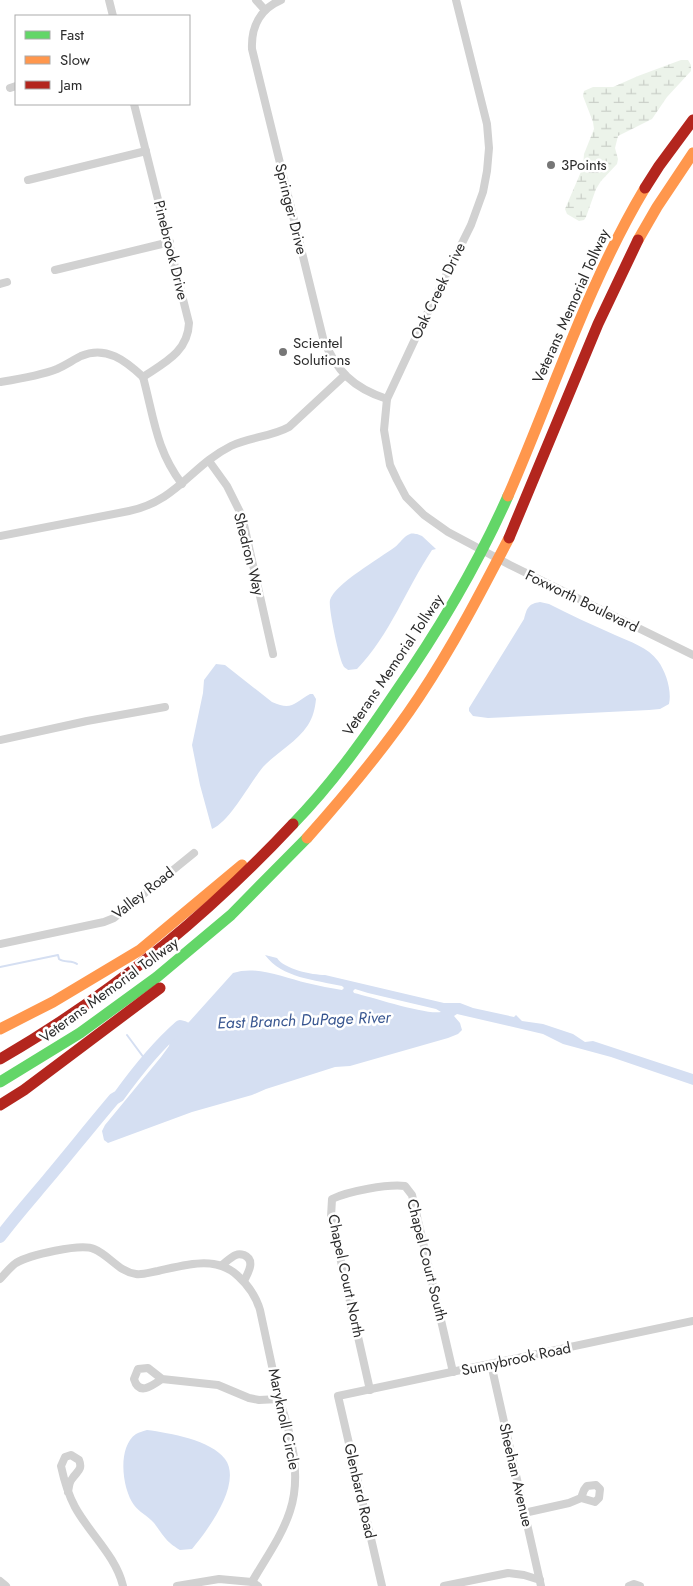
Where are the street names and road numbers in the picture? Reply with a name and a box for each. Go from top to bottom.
street label: Springer Drive [269,161,313,257]
street label: Pinebrook Drive [148,198,194,302]
street label: Veterans Memorial Tollway [527,225,615,387]
street label: Oak Creek Drive [405,239,471,343]
street label: Shedron Way [228,510,270,598]
street label: Foxworth Boulevard [522,564,642,638]
street label: Veterans Memorial Tollway [337,589,449,740]
street label: Valley Road [107,862,179,924]
street label: Veterans Memorial Tollway [35,932,183,1048]
street label: Chapel Court South [401,1197,453,1323]
street label: Chapel Court North [322,1212,370,1340]
street label: Sunnybrook Road [459,1337,573,1381]
street label: Maryknoll Circle [263,1366,306,1472]
street label: Sheehan Avenue [493,1421,539,1529]
street label: Glenbard Road [338,1441,382,1541]

